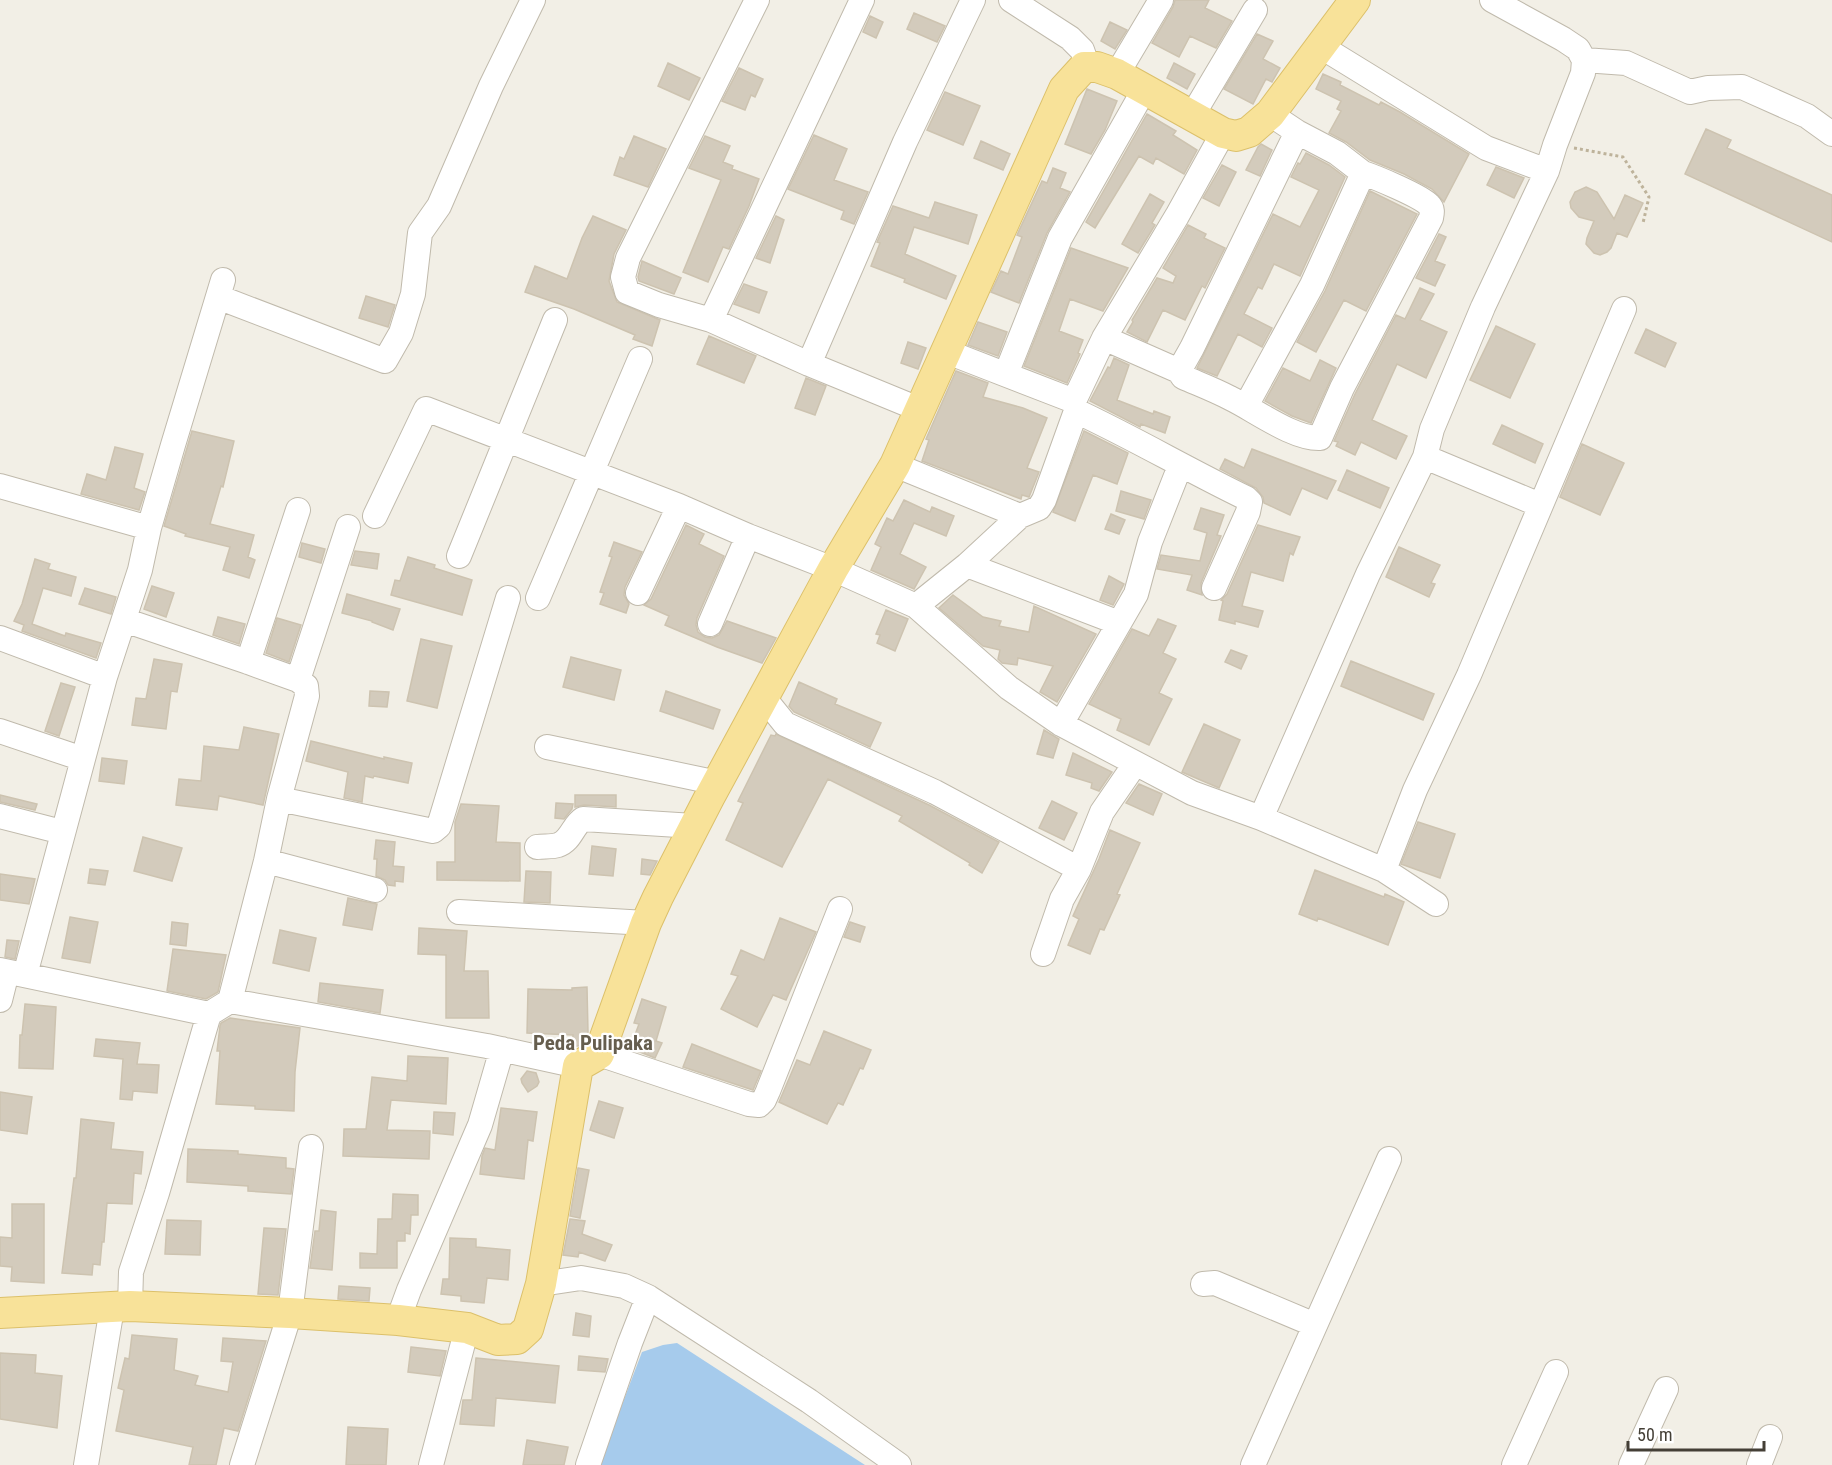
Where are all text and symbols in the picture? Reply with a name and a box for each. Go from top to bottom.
district label: Peda Pulipaka [533,1031,653,1055]
scale bar [1628,1414,1764,1452]
text: 50 m [1637,1424,1672,1445]

